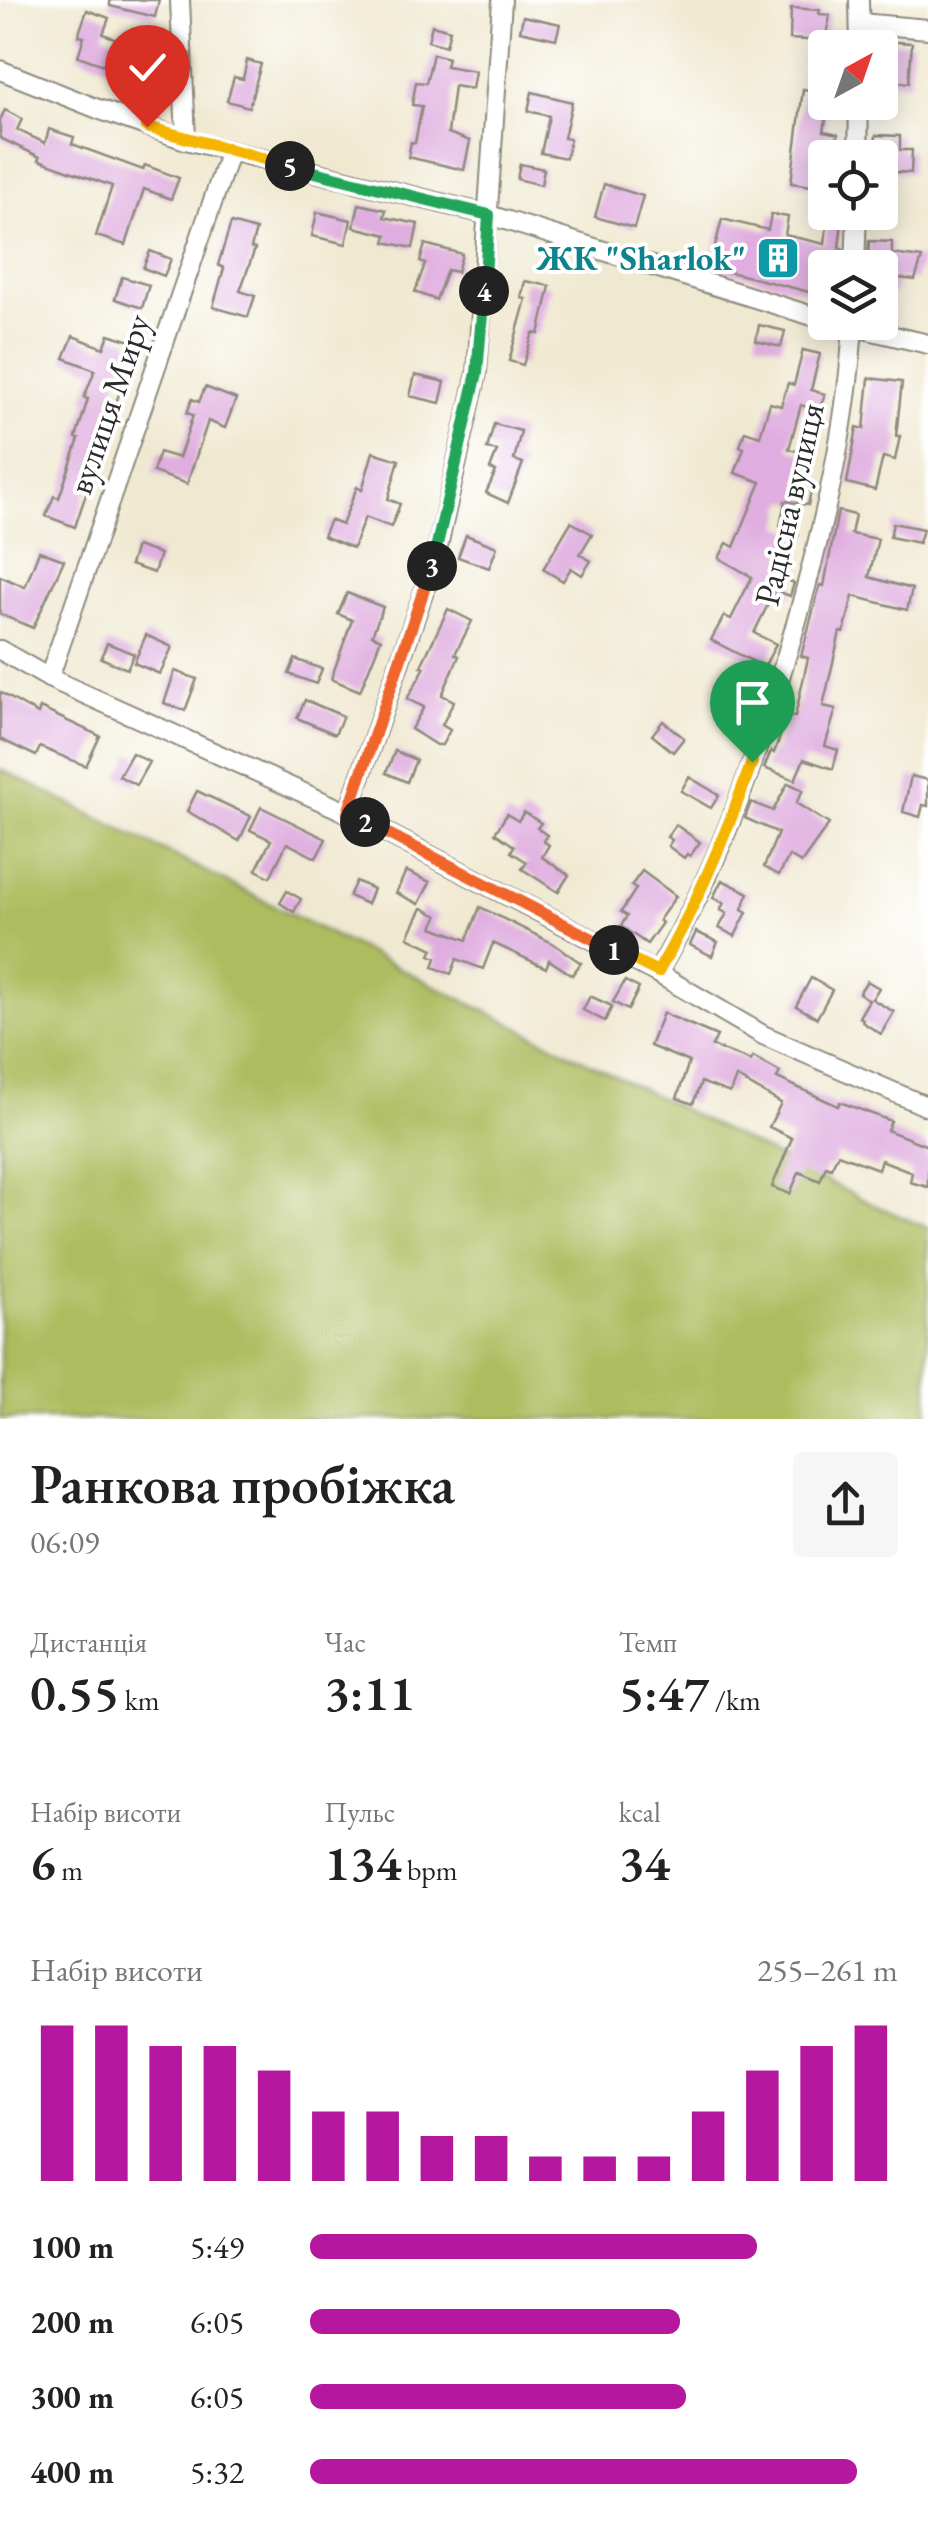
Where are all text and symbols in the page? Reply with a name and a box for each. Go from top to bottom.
pin [105,25,190,128]
north arrow [808,30,898,120]
map controls [808,30,898,340]
icon: check [120,40,175,95]
button: locate [808,140,898,230]
pin: 5 [265,141,315,191]
text: 5 [283,148,297,184]
place label: ЖК "Sharlok" [535,235,746,280]
building icon: ЖК "Sharlok" [755,235,801,281]
button: layers [808,250,898,340]
pin: 4 [459,266,509,316]
text: 4 [477,273,491,309]
street label: вулиця Миру [57,307,161,500]
street label: Радісна вулиця [743,398,835,610]
pin: 3 [407,541,457,591]
text: 3 [425,548,439,584]
pin [710,660,795,763]
icon: arrive [725,675,780,730]
pin: 2 [340,797,390,847]
text: 2 [358,804,372,840]
pin: 1 [589,925,639,975]
text: 1 [607,932,621,968]
text: Ранкова пробіжка [30,1448,455,1519]
button: share [793,1452,898,1557]
text: 06:09 [30,1521,99,1563]
text: Дистанція [30,1624,147,1660]
text: Час [324,1624,366,1660]
text: Темп [619,1624,677,1660]
text: 0.55 [30,1660,119,1725]
text: 3:11 [324,1660,415,1725]
text: 5:47 [619,1660,709,1725]
text: km [119,1682,160,1718]
text: /km [709,1682,761,1718]
text: Набір висоти [30,1794,181,1830]
text: Пульс [324,1794,395,1830]
text: kcal [619,1794,661,1830]
text: 6 [30,1830,56,1895]
text: 134 [324,1830,401,1895]
text: 34 [619,1830,670,1895]
text: m [56,1852,83,1888]
text: bpm [401,1852,458,1888]
text: Набір висоти [30,1949,203,1991]
text: 255–261 m [757,1949,898,1991]
text: 100 m [30,2226,114,2268]
text: 5:49 [190,2226,244,2268]
text: 200 m [30,2301,114,2343]
text: 6:05 [190,2301,244,2343]
text: 300 m [30,2376,114,2418]
text: 6:05 [190,2376,244,2418]
text: 400 m [30,2451,114,2493]
text: 5:32 [190,2451,244,2493]

